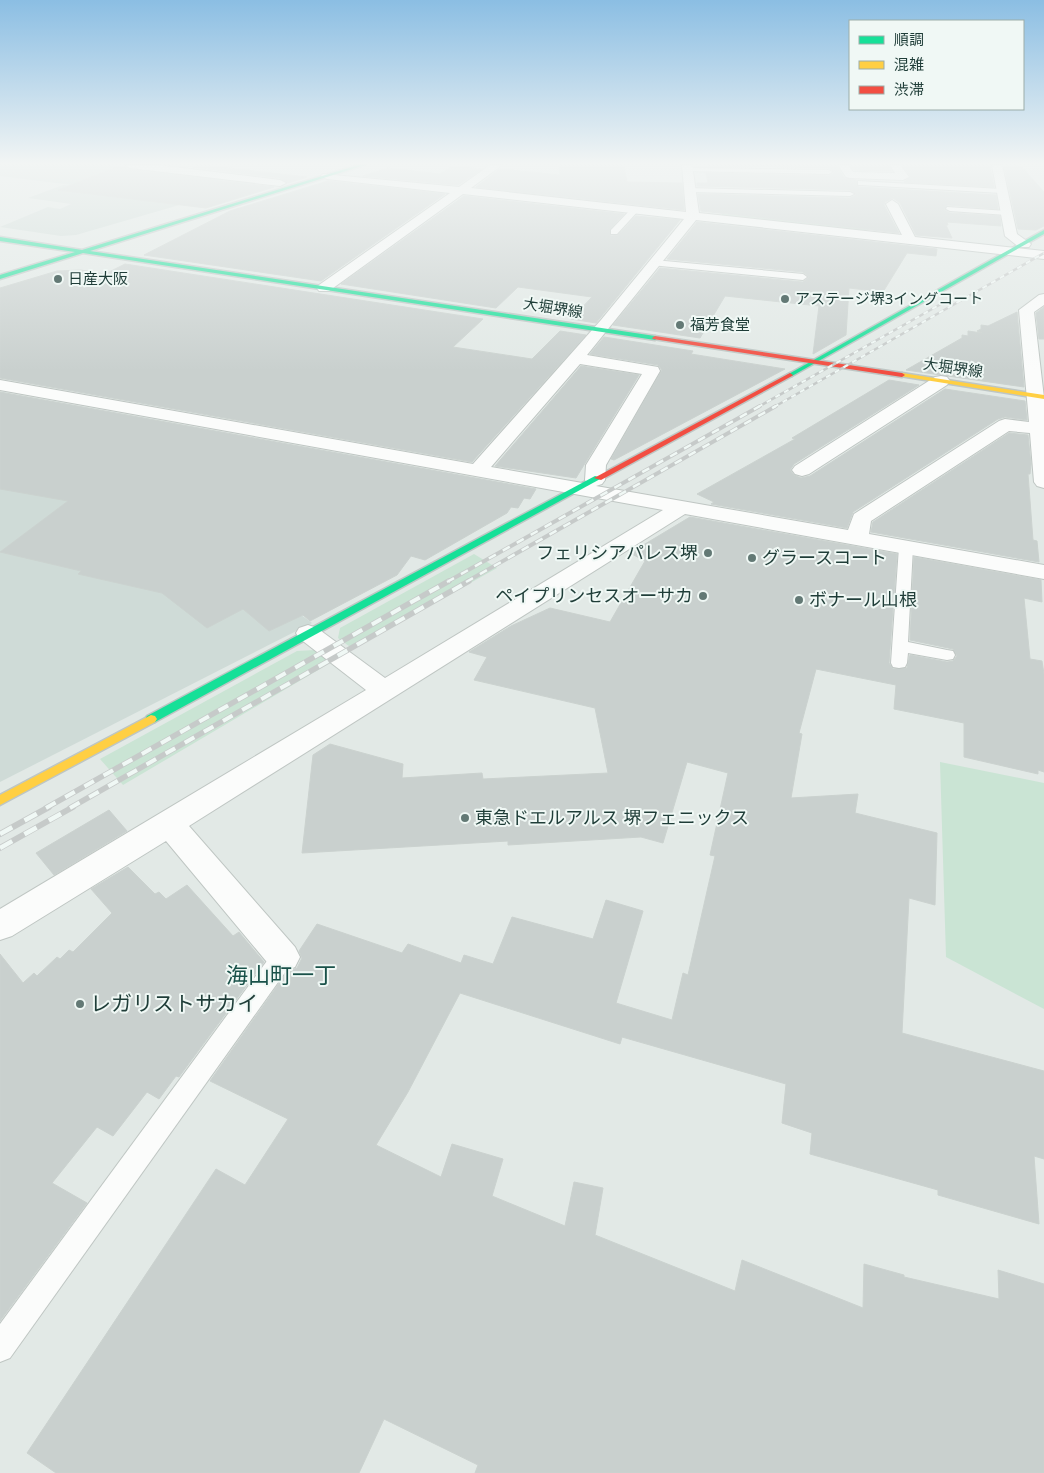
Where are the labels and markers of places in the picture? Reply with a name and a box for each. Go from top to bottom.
place label: 日産大阪 [68,268,128,288]
marker: 日産大阪 [52,273,64,285]
place label: アステージ堺3イングコート [795,288,983,308]
marker: アステージ堺3イングコート [779,293,791,305]
place label: 福芳食堂 [690,314,750,334]
marker: 福芳食堂 [674,319,686,331]
place label: フェリシアパレス堺 [536,540,698,564]
place label: グラースコート [762,545,887,569]
marker: フェリシアパレス堺 [702,547,714,559]
marker: グラースコート [746,552,758,564]
place label: ペイプリンセスオーサカ [495,583,693,607]
place label: ボナール山根 [809,587,917,611]
marker: ペイプリンセスオーサカ [697,590,709,602]
marker: ボナール山根 [793,594,805,606]
place label: 東急ドエルアルス 堺フェニックス [475,805,749,829]
marker: 東急ドエルアルス 堺フェニックス [459,812,471,824]
place label: レガリストサカイ [90,989,258,1017]
marker: レガリストサカイ [74,998,86,1010]

